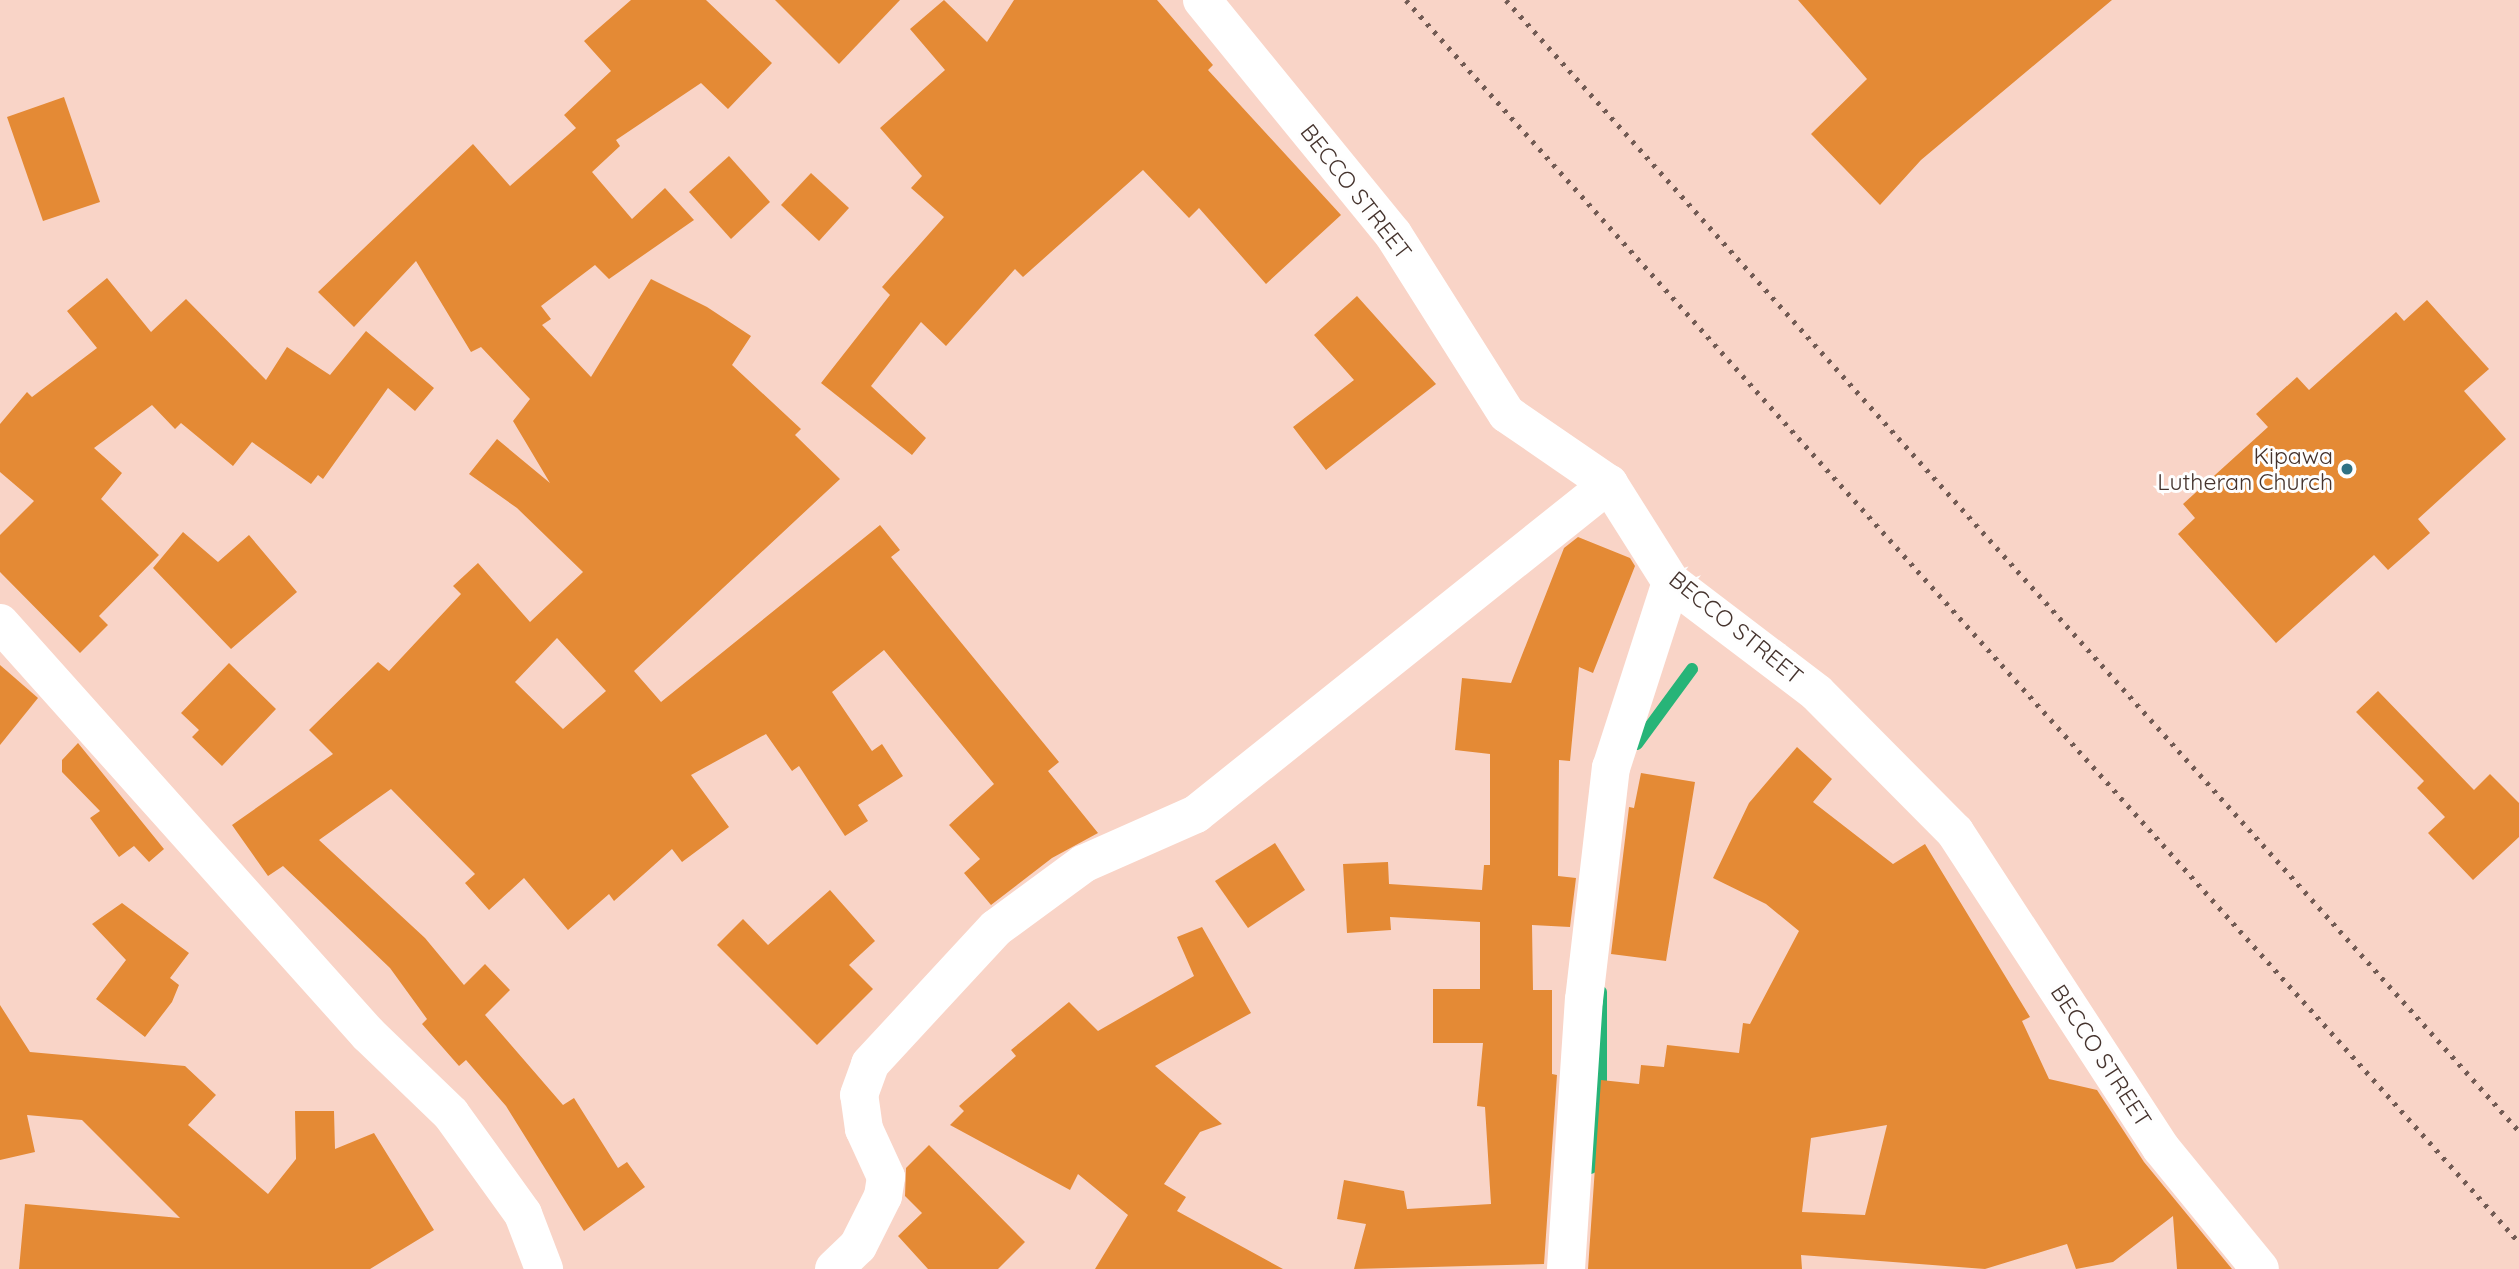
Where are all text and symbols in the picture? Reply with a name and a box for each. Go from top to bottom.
street label: BECCO STREET [1295,119,1417,265]
place label: Kipawa Lutheran Church [2157,442,2333,496]
marker: Kipawa Lutheran Church [2339,461,2355,477]
street label: BECCO STREET [1664,566,1808,690]
street label: BECCO STREET [2045,980,2157,1132]

